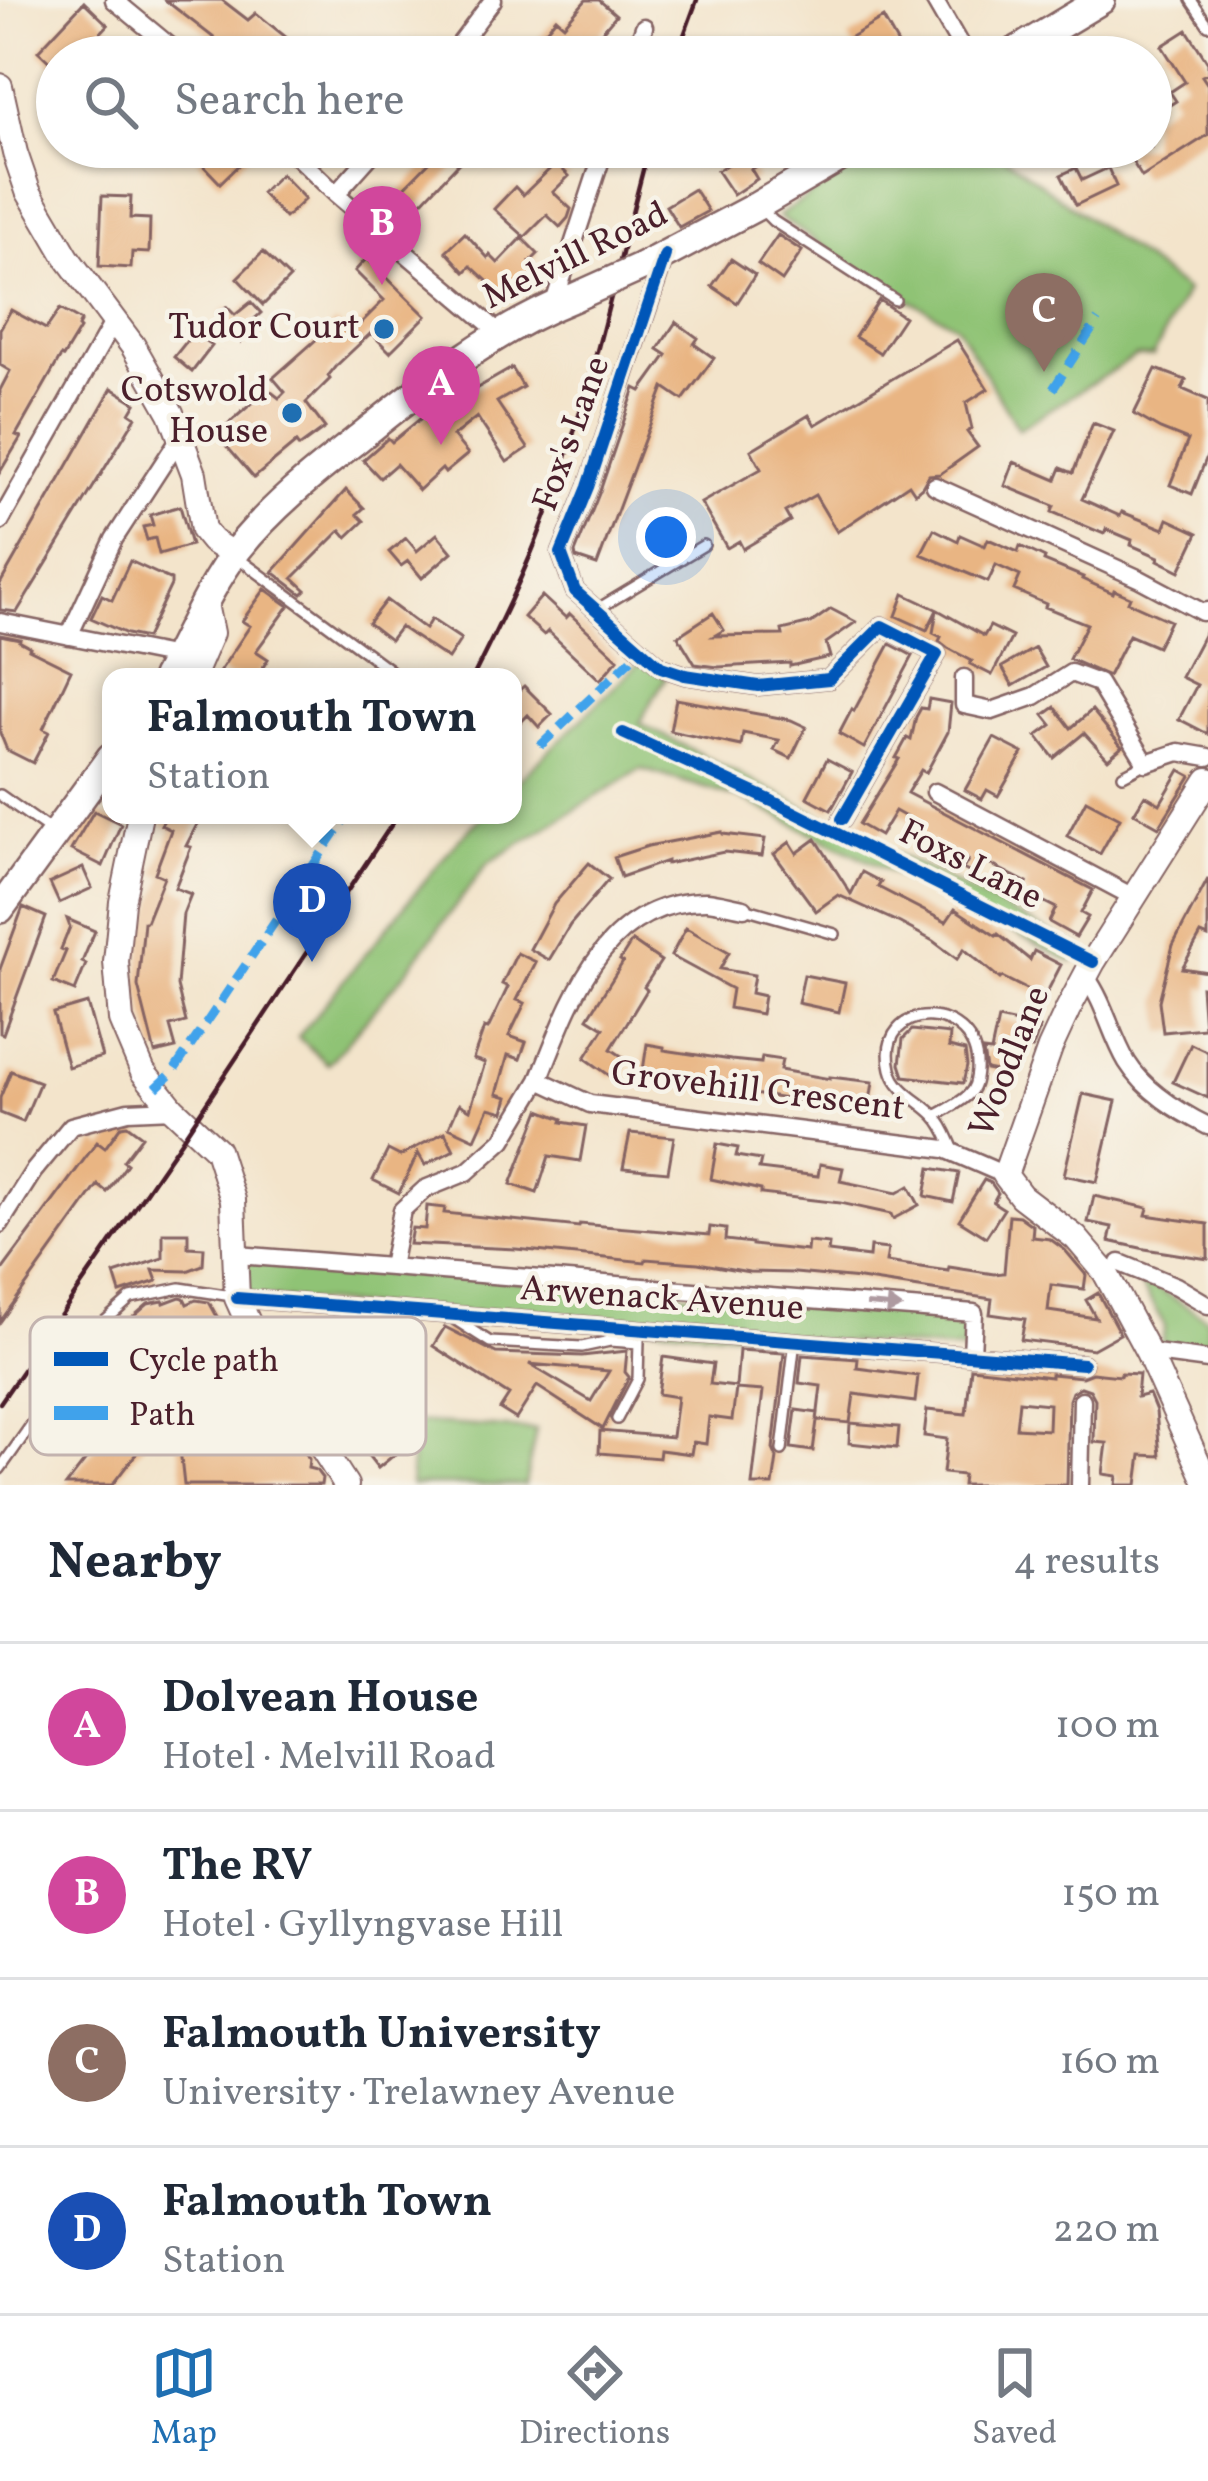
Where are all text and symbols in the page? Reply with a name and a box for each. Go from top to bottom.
search box [36,36,1172,168]
icon: search [78,69,144,135]
text: Search here [174,71,405,134]
pin: B [343,186,421,285]
street label: Melvill Road [475,191,677,323]
pin: C [1005,273,1083,372]
place label: Tudor Court [168,304,360,354]
marker: Tudor Court [371,316,397,342]
pin: A [402,346,480,445]
street label: Fox's Lane [522,350,624,518]
place label: Cotswold House [121,367,268,458]
marker: Cotswold House [279,400,305,426]
your location [636,507,696,567]
popup [102,668,522,824]
text: Falmouth Town [147,688,477,751]
text: Station [147,751,270,805]
street label: Foxs Lane [890,809,1050,923]
pin: D [273,863,351,962]
street label: Woodlane [958,979,1064,1145]
street label: Grovehill Crescent [608,1049,908,1135]
street label: Arwenack Avenue [519,1265,805,1335]
one-way arrow [866,1296,903,1315]
legend [30,1317,426,1455]
text: Cycle path [129,1340,279,1386]
text: Path [129,1394,195,1440]
text: Nearby [48,1528,222,1599]
text: 4 results [1013,1536,1160,1590]
text: Dolvean House [162,1668,479,1731]
text: A [73,1700,101,1754]
text: 100 m [1055,1700,1160,1754]
text: Hotel · Melvill Road [162,1731,496,1785]
text: The RV [162,1836,312,1899]
text: B [74,1868,100,1922]
text: 150 m [1061,1868,1160,1922]
text: Hotel · Gyllyngvase Hill [162,1899,563,1953]
text: Falmouth University [162,2004,601,2067]
text: C [74,2036,100,2090]
text: 160 m [1059,2036,1160,2090]
text: University · Trelawney Avenue [162,2067,675,2121]
text: Falmouth Town [162,2172,492,2235]
text: D [73,2204,101,2258]
text: 220 m [1053,2204,1160,2258]
text: Station [162,2235,286,2289]
tab: Map [151,2340,217,2458]
tab: Directions [519,2340,670,2458]
tab: Saved [972,2340,1057,2458]

